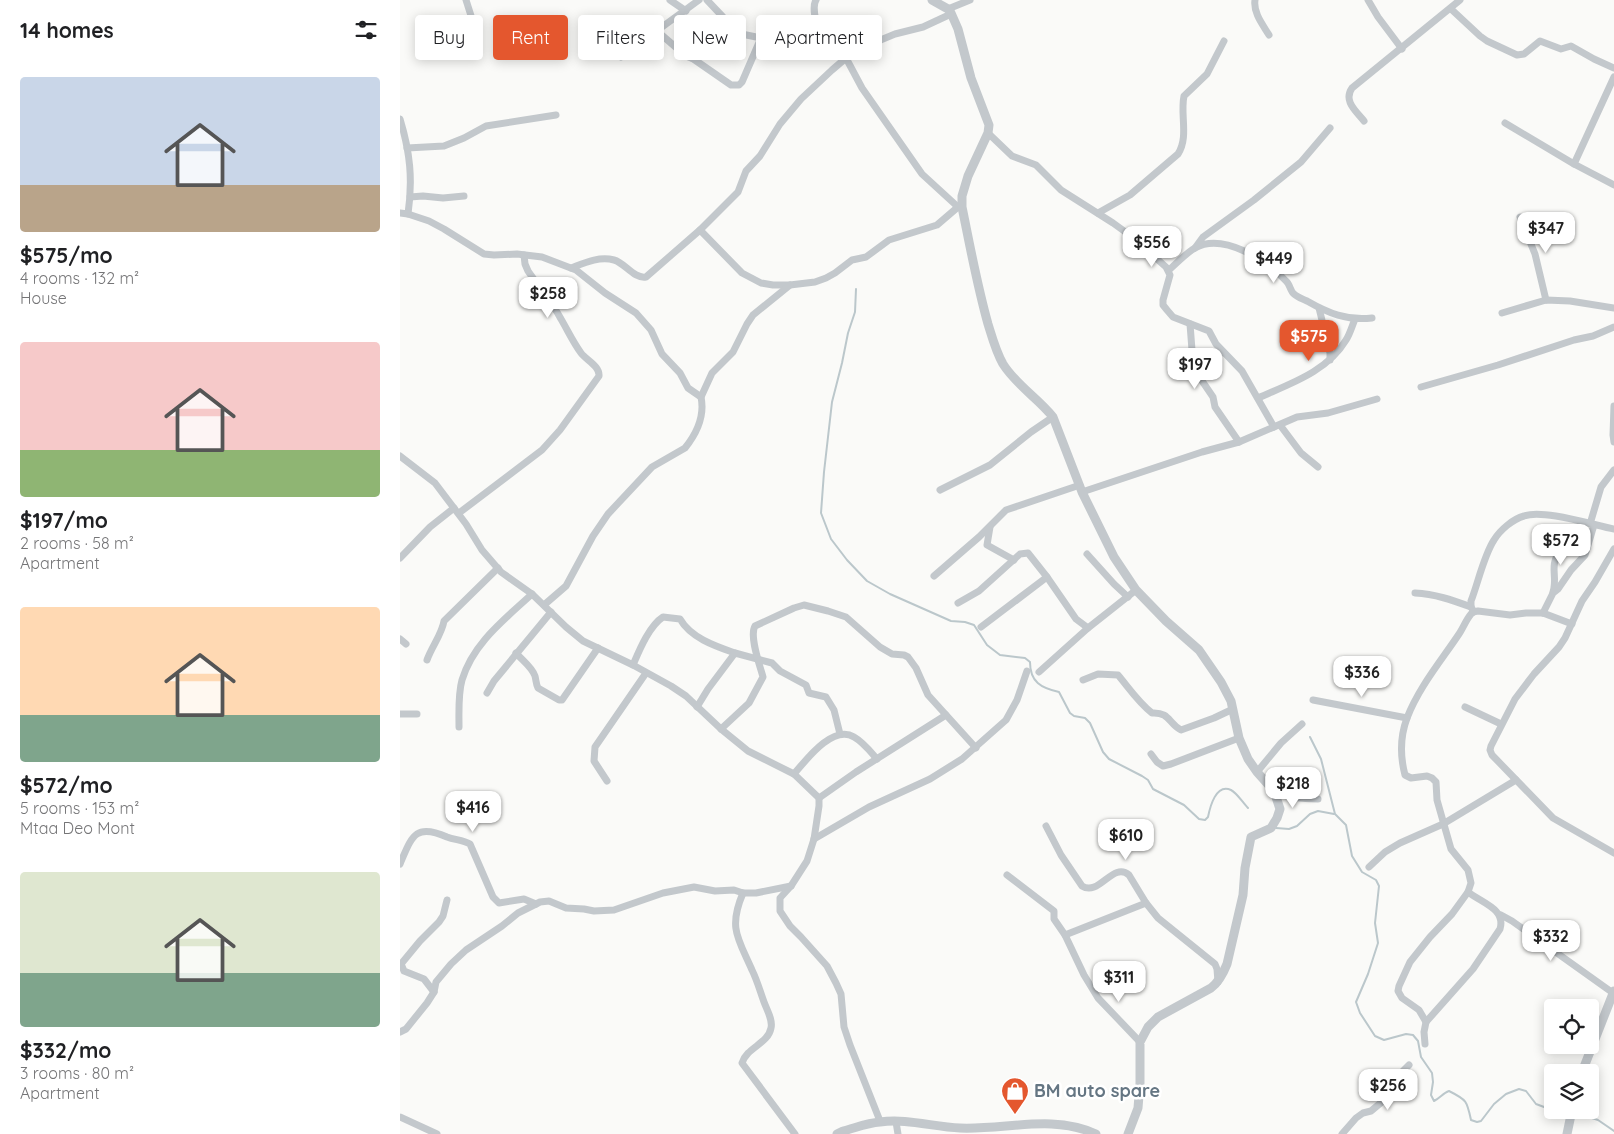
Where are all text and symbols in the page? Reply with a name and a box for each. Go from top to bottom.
chip: Buy [415,15,483,60]
chip: Rent [493,15,568,60]
chip: Filters [578,15,664,60]
chip: New [674,15,746,60]
chip: Apartment [756,15,882,60]
icon: filters [352,16,380,44]
text: 14 homes [20,17,114,43]
icon: home [155,110,245,200]
pin: $347 [1516,212,1576,254]
text: $347 [1528,218,1564,238]
pin: $556 [1122,226,1182,268]
text: $556 [1134,232,1170,252]
text: $575/mo [20,242,113,268]
pin: $449 [1244,242,1304,284]
text: $449 [1255,248,1293,268]
text: 4 rooms · 132 m² [20,268,139,288]
pin: $258 [518,276,578,319]
text: $258 [530,283,566,303]
text: House [20,288,67,308]
pin: $575 [1279,320,1339,362]
text: $575 [1291,326,1327,346]
pin: $197 [1165,348,1225,390]
text: $197 [1178,354,1212,374]
icon: home [155,375,245,465]
text: $197/mo [20,507,108,533]
pin: $572 [1531,524,1591,566]
text: $572 [1543,530,1579,550]
text: 2 rooms · 58 m² [20,533,134,553]
text: Apartment [20,553,100,573]
icon: home [155,640,245,730]
pin: $336 [1332,656,1392,698]
text: $336 [1344,662,1380,682]
pin: $218 [1263,766,1323,809]
text: $572/mo [20,772,113,798]
text: $218 [1276,773,1310,793]
pin: $416 [443,790,503,833]
text: $416 [456,797,490,817]
text: 5 rooms · 153 m² [20,798,139,818]
text: Mtaa Deo Mont [20,818,135,838]
pin: $610 [1096,818,1156,861]
text: $610 [1109,825,1143,845]
icon: home [155,905,245,995]
pin: $332 [1521,920,1581,962]
text: $332 [1533,926,1569,946]
pin: $311 [1089,960,1149,1003]
text: $311 [1104,967,1134,987]
map controls [1544,999,1599,1119]
button: locate [1544,999,1599,1054]
text: $332/mo [20,1037,111,1063]
text: 3 rooms · 80 m² [20,1063,134,1083]
button: layers [1544,1064,1599,1119]
pin: $256 [1358,1068,1418,1111]
text: $256 [1370,1075,1406,1095]
shop icon: BM auto spare [1000,1076,1030,1115]
place label: BM auto spare [1034,1079,1160,1102]
text: Apartment [20,1083,100,1103]

